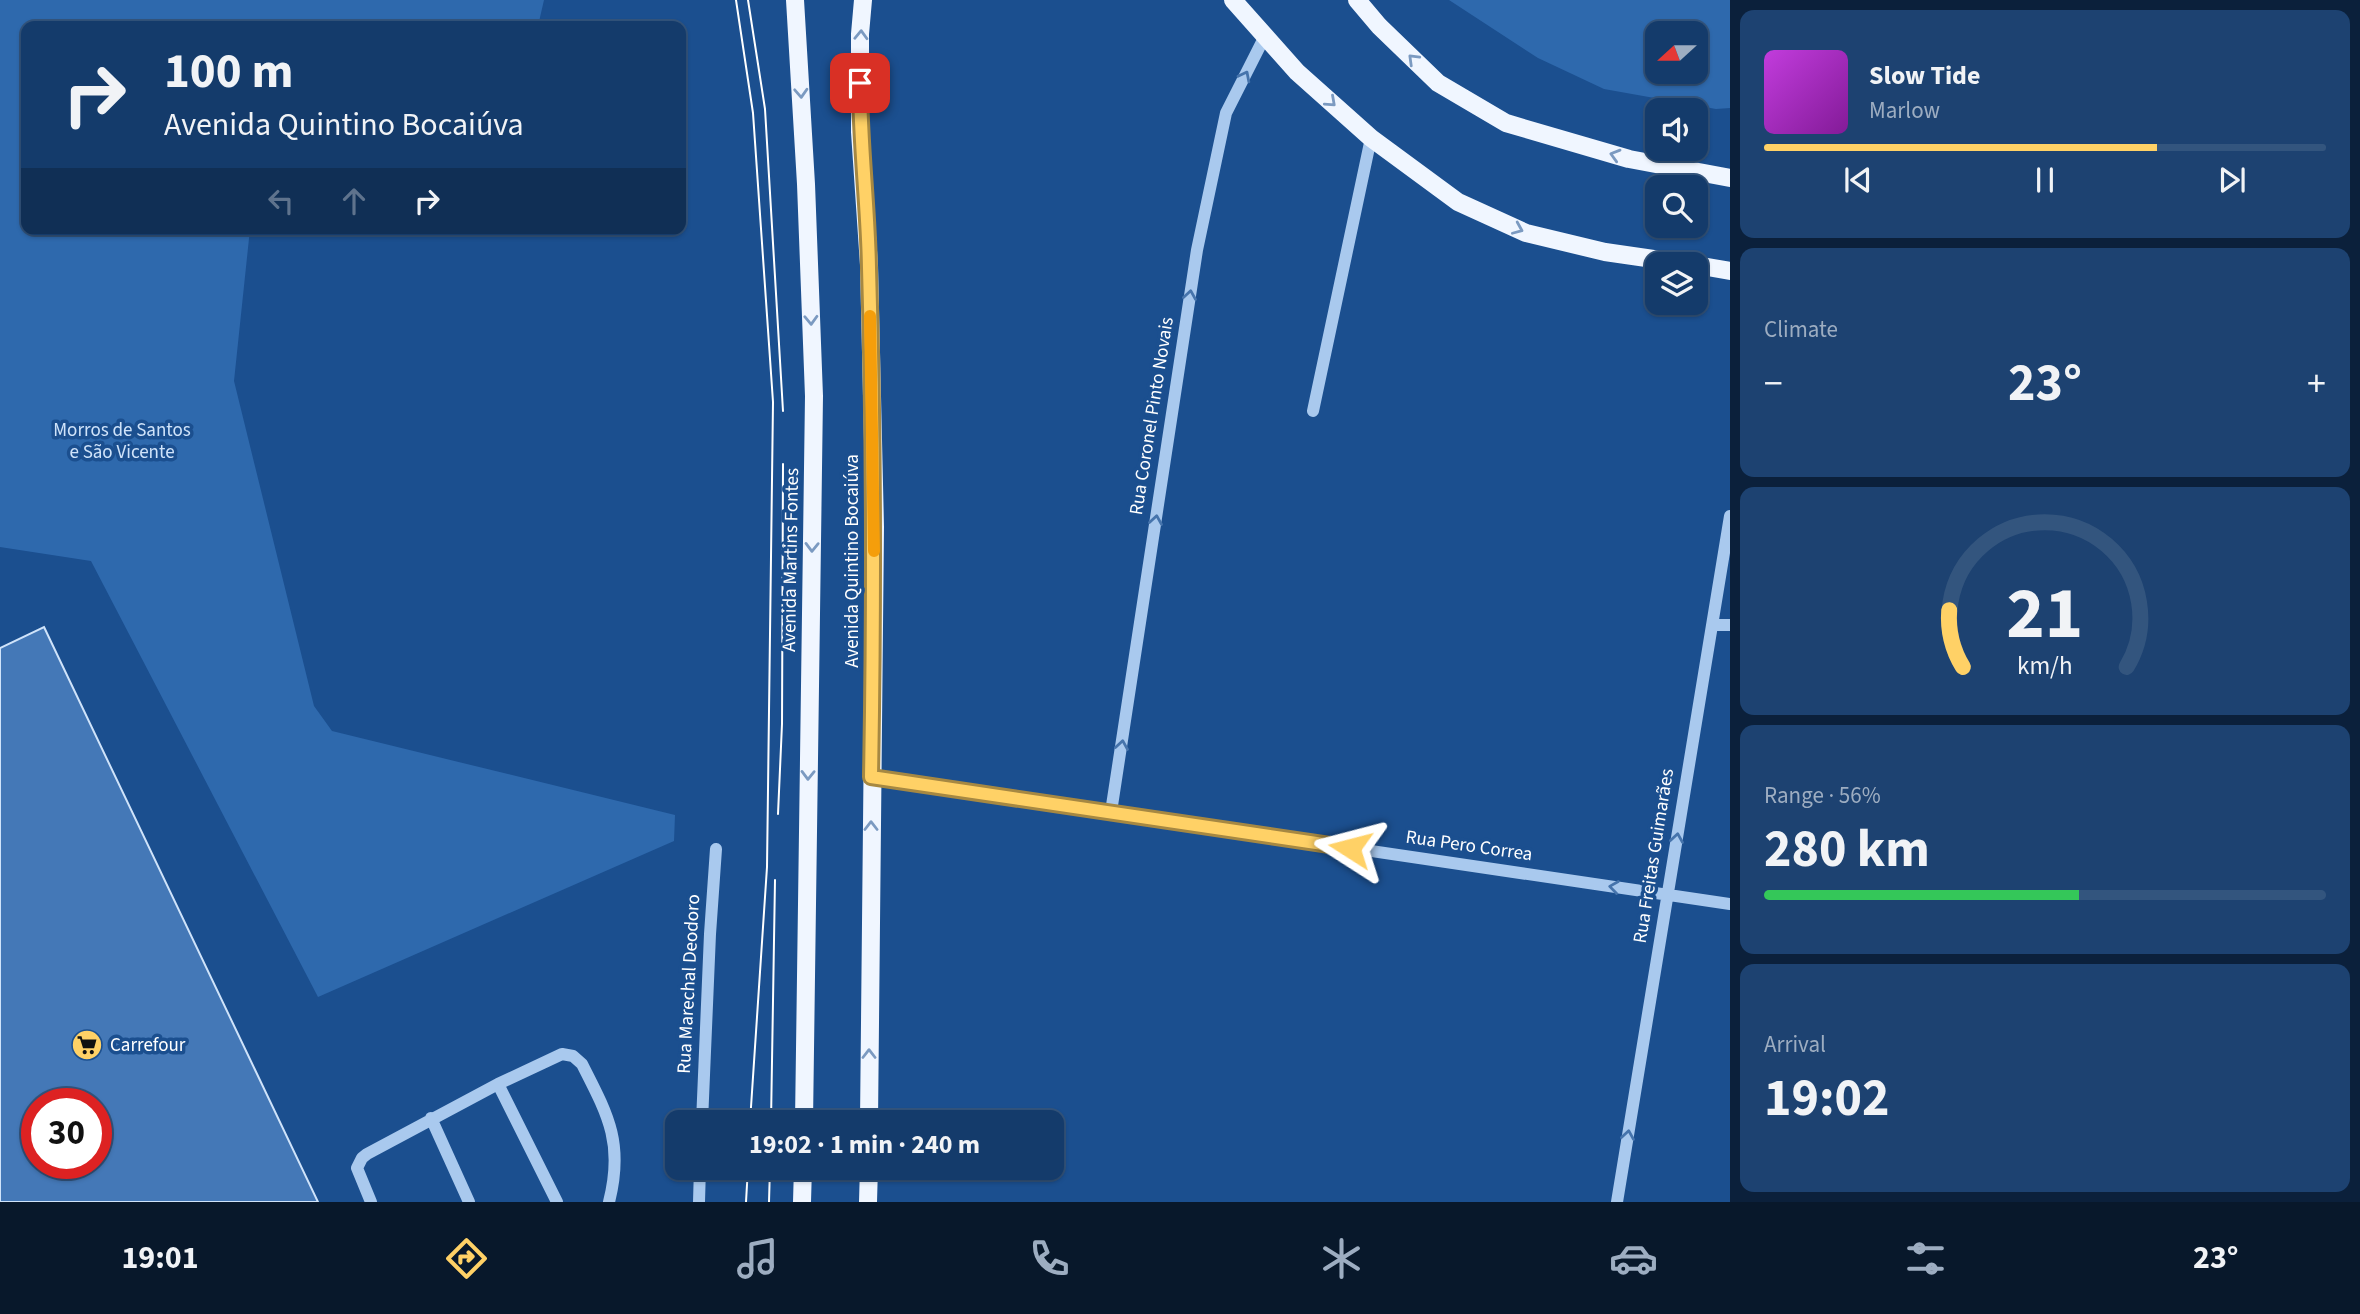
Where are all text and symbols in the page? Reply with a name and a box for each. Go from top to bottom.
north arrow [1645,21,1708,84]
map controls [1645,21,1708,315]
one-way arrow [853,30,868,41]
text: 100 m [164,37,293,107]
icon: right [49,49,140,140]
pin [830,53,890,113]
one-way arrow [1408,54,1421,67]
text: Slow Tide [1869,57,1980,94]
icon: arrive [841,64,879,102]
one-way arrow [1237,71,1251,83]
one-way arrow [793,87,808,98]
one-way arrow [1323,94,1336,107]
text: Marlow [1869,94,1940,127]
button: sound [1645,98,1708,161]
text: Avenida Quintino Bocaiúva [164,102,524,148]
one-way arrow [1609,149,1621,164]
icon: previous [1839,161,1877,199]
icon: pause [2026,161,2064,199]
icon: next [2213,161,2251,199]
button: search [1645,175,1708,238]
icon: left [262,182,300,220]
icon: ahead [335,182,373,220]
icon: right [408,182,446,220]
one-way arrow [1511,220,1523,234]
button: layers [1645,252,1708,315]
one-way arrow [1182,289,1197,301]
text: Climate [1764,313,1838,346]
one-way arrow [804,315,819,326]
street label: Rua Coronel Pinto Novais [1123,315,1181,517]
text: 23° [2008,347,2082,421]
text: − [1764,357,1783,411]
text: + [2307,357,2326,411]
park label: Morros de Santos e São Vicente [53,417,191,466]
street label: Avenida Quintino Bocaiúva [839,454,866,668]
street label: Avenida Martins Fontes [776,468,806,652]
one-way arrow [1148,514,1163,526]
one-way arrow [804,543,820,553]
text: 21 [2007,562,2083,666]
text: km/h [2017,648,2073,684]
one-way arrow [1114,739,1129,751]
street label: Rua Freitas Guimarães [1627,767,1681,945]
one-way arrow [801,770,816,781]
text: Range · 56% [1764,779,1881,812]
position arrow [1313,811,1387,885]
text: 280 km [1764,813,1930,887]
one-way arrow [863,820,879,831]
street label: Rua Pero Correa [1404,824,1534,868]
one-way arrow [1669,832,1684,844]
one-way arrow [1608,880,1620,895]
street label: Rua Marechal Deodoro [671,893,707,1075]
supermarket icon: Carrefour [70,1028,104,1062]
text: Arrival [1764,1028,1826,1061]
place label: Carrefour [110,1032,186,1059]
one-way arrow [861,1048,877,1058]
text: 19:02 [1764,1062,1889,1136]
speed limit sign: 30 [21,1088,112,1179]
text: 19:02 · 1 min · 240 m [749,1126,980,1163]
one-way arrow [1620,1129,1635,1141]
icon: directions [442,1234,491,1283]
icon: music [733,1234,782,1283]
icon: phone [1025,1234,1074,1283]
icon: climate [1317,1234,1366,1283]
icon: car [1609,1234,1658,1283]
icon: filters [1901,1234,1950,1283]
text: 19:01 [121,1235,199,1281]
text: 23° [2193,1235,2238,1281]

